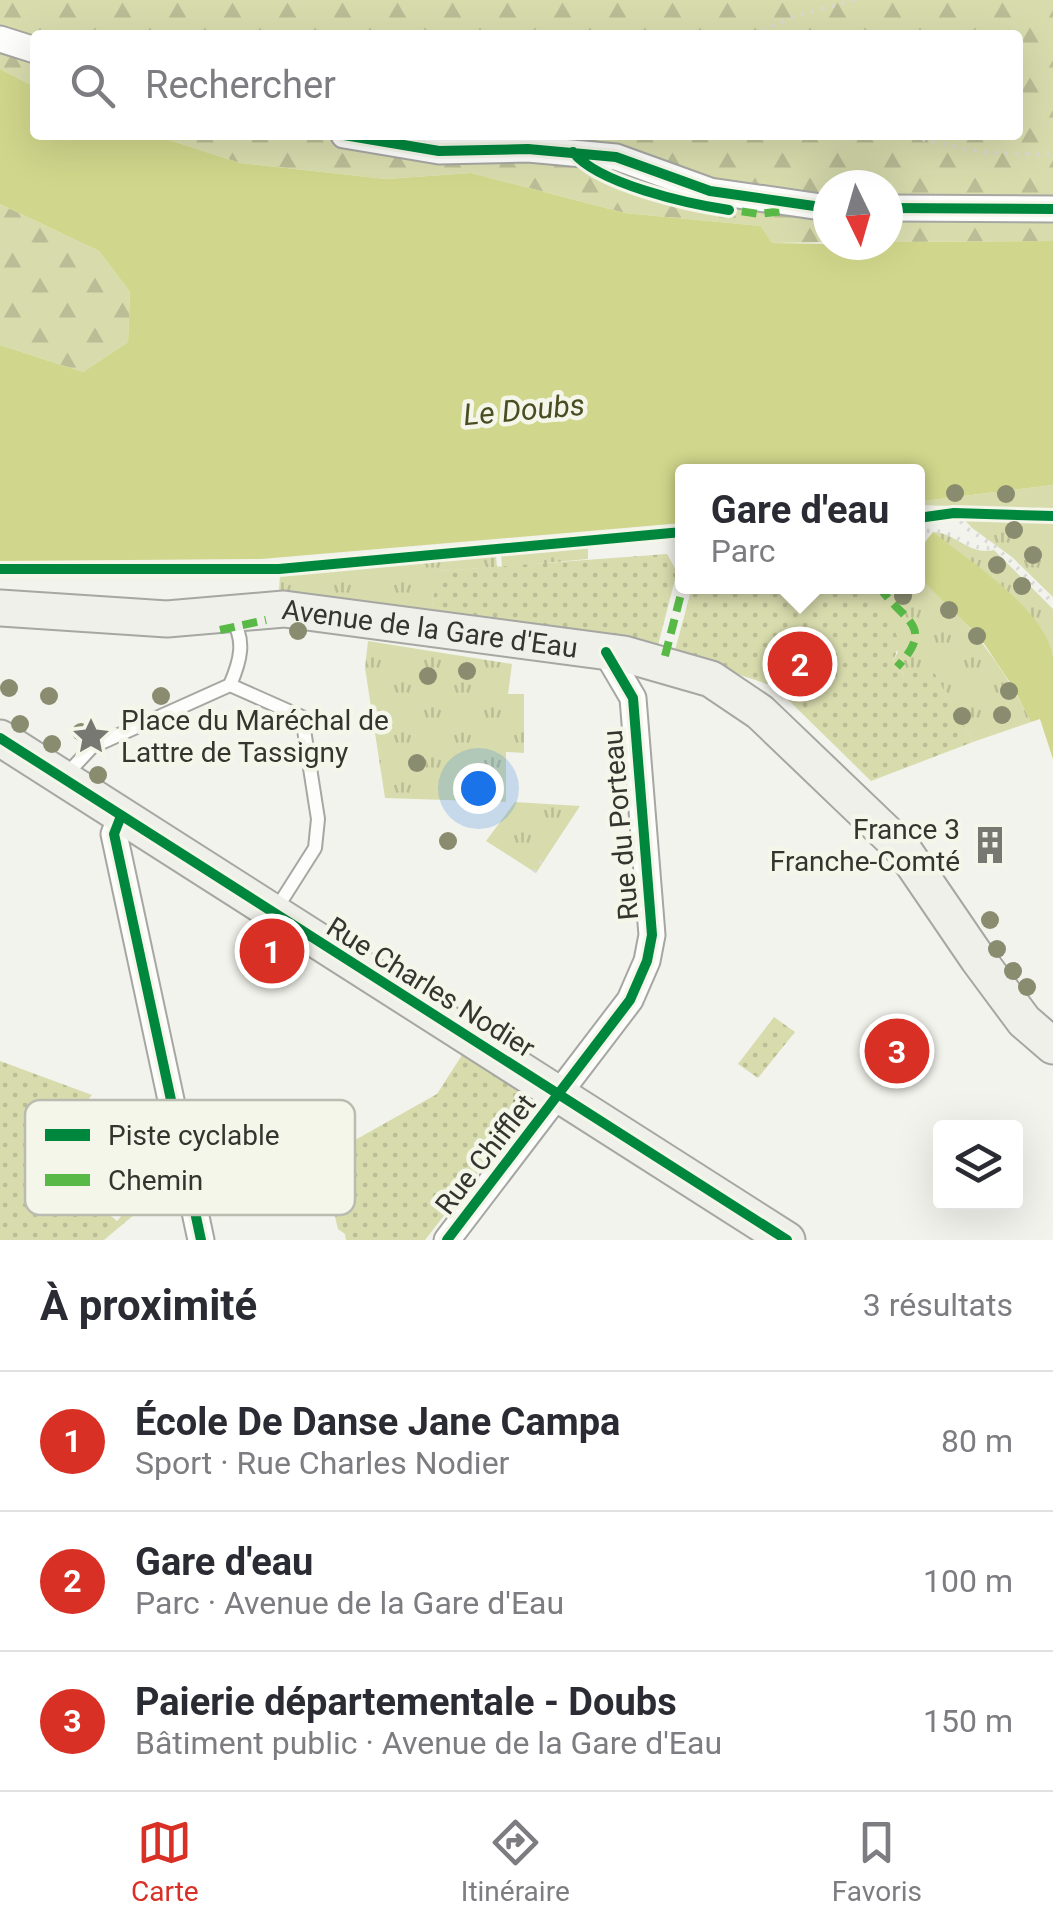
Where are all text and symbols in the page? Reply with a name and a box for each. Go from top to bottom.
search box [30,30,1023,140]
icon: search [65,58,120,113]
text: Rechercher [145,63,336,107]
north arrow [813,170,903,260]
water label: Le Doubs [462,387,586,432]
popup [675,464,925,594]
text: Gare d'eau [711,488,889,532]
text: Parc [711,532,776,570]
street label: Avenue de la Gare d'Eau [280,593,580,665]
pin: 2 [768,626,832,702]
place label: Place du Maréchal de Lattre de Tassigny [121,704,389,769]
place icon: Place du Maréchal de Lattre de Tassigny [70,715,112,757]
street label: Rue du Porteau [596,728,645,922]
your location [453,763,504,814]
place label: France 3 Franche-Comté [770,813,960,878]
building icon: France 3 Franche-Comté [969,824,1011,866]
street label: Rue Charles Nodier [321,910,541,1065]
pin: 1 [240,914,304,988]
pin: 3 [864,1014,930,1088]
street label: Rue Chifflet [428,1088,542,1221]
legend [25,1100,355,1215]
text: Piste cyclable [108,1119,280,1152]
map controls [933,1120,1023,1210]
button: layers [933,1120,1023,1210]
text: Chemin [108,1164,203,1197]
text: À proximité [40,1281,257,1330]
text: 3 résultats [863,1286,1013,1324]
text: École De Danse Jane Campa [135,1400,620,1444]
text: 1 [63,1422,82,1460]
text: 80 m [941,1422,1013,1460]
text: Sport · Rue Charles Nodier [135,1444,509,1482]
text: Gare d'eau [135,1540,313,1584]
text: 2 [63,1562,82,1600]
text: 100 m [923,1562,1013,1600]
text: Parc · Avenue de la Gare d'Eau [135,1584,564,1622]
text: Paierie départementale - Doubs [135,1680,677,1724]
text: 3 [63,1702,82,1740]
text: 150 m [923,1702,1013,1740]
text: Bâtiment public · Avenue de la Gare d'Eau [135,1724,722,1762]
tab: Carte [131,1815,199,1908]
tab: Itinéraire [461,1815,570,1908]
tab: Favoris [832,1815,922,1908]

